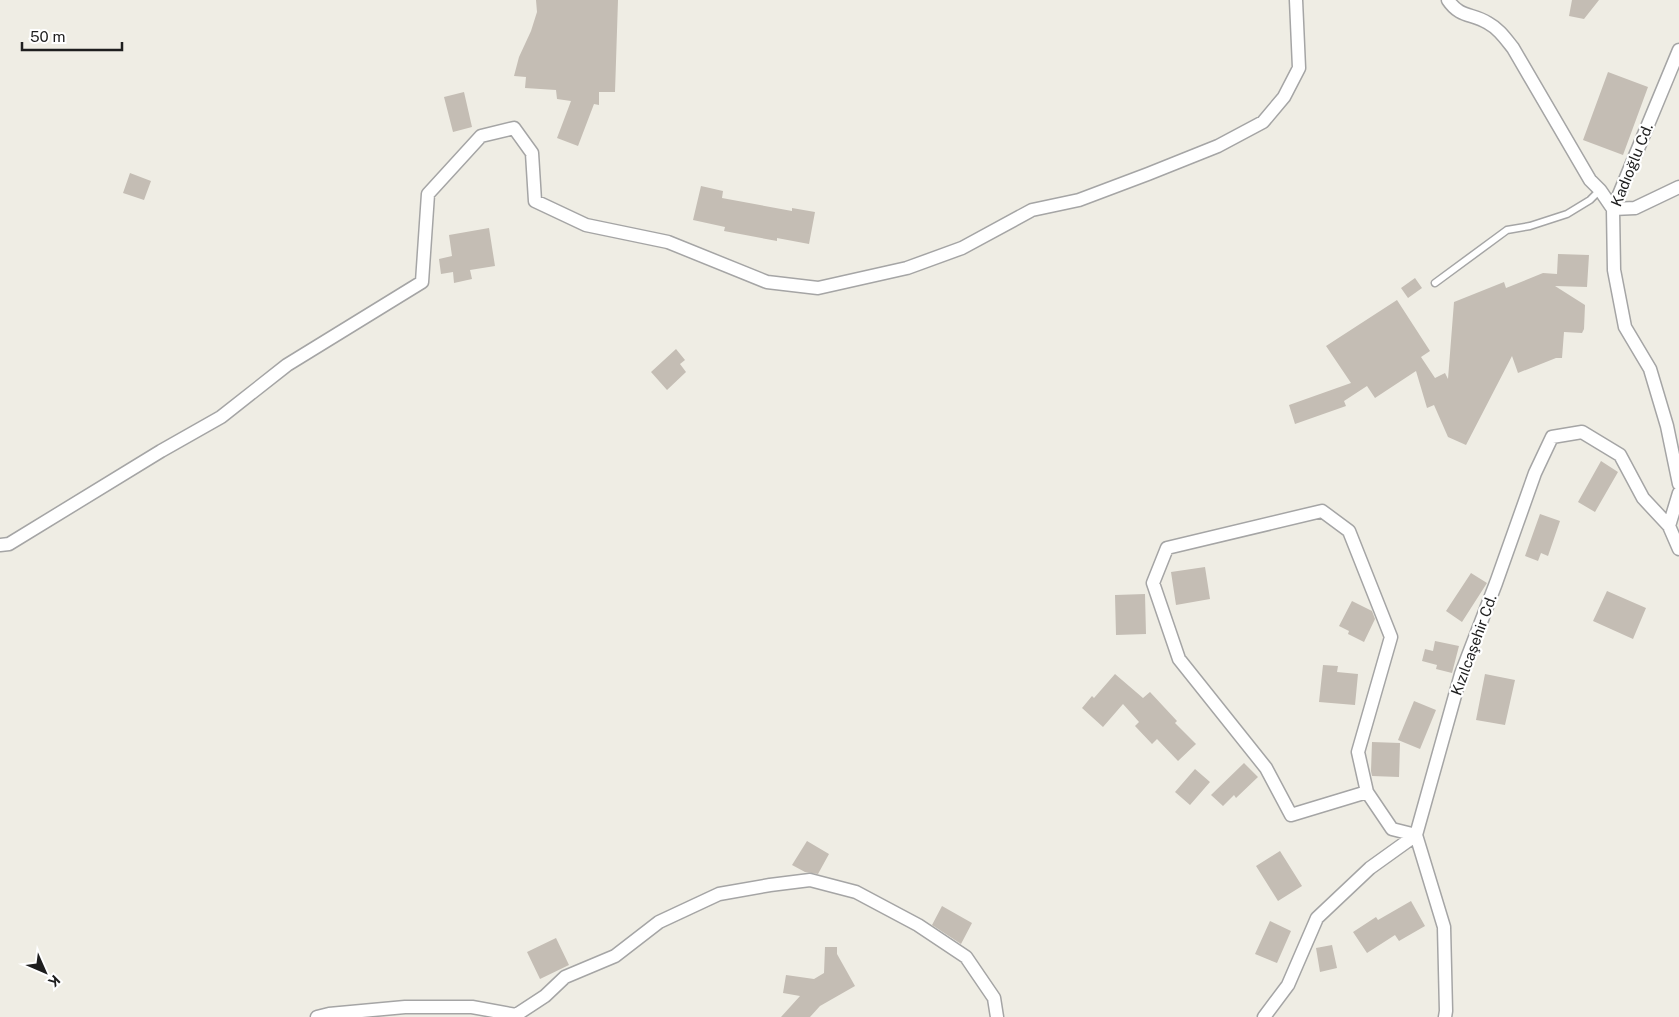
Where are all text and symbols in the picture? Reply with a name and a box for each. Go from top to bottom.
scale bar [22,20,122,52]
text: 50 m [30,28,65,45]
street label: Kadıoğlu Cd. [1607,121,1656,209]
street label: Kızılcaşehir Cd. [1447,592,1500,698]
north arrow [20,947,70,997]
text: K [45,972,63,990]

